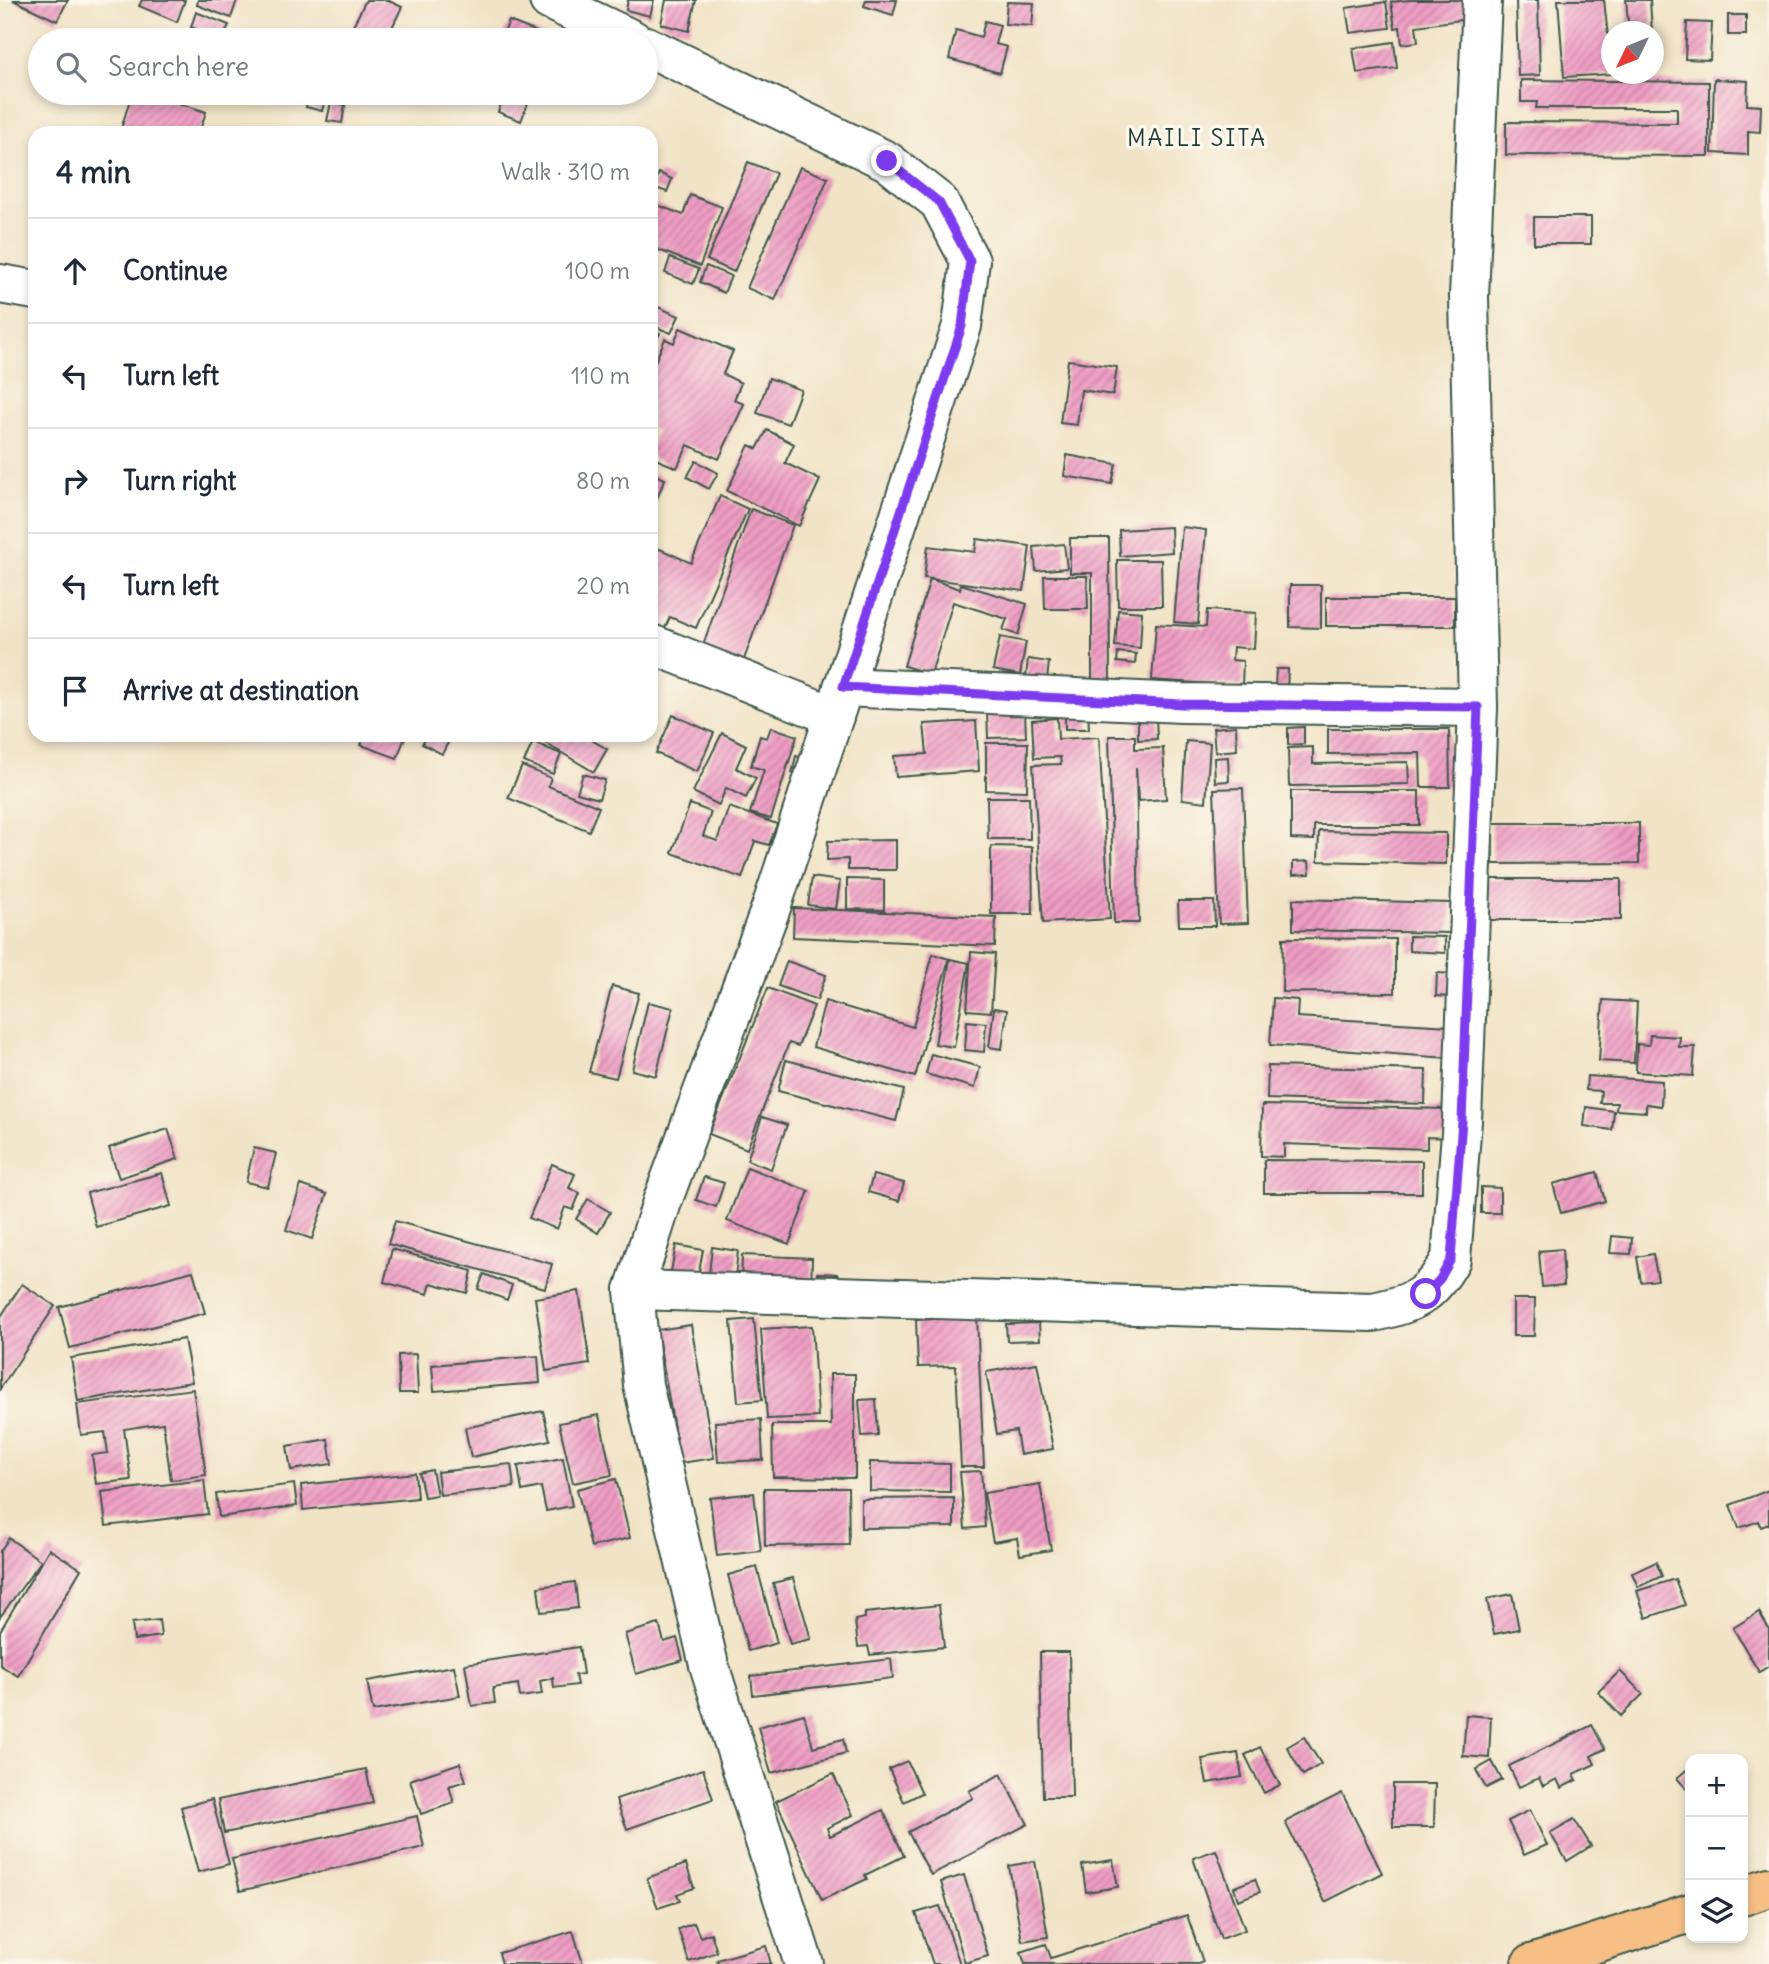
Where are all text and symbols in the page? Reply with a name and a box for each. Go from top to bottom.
north arrow [1601,21,1664,84]
search box [28,28,658,105]
icon: search [52,48,90,86]
text: Search here [108,50,249,83]
district label: MAILI SITA [1127,123,1267,152]
route end [871,145,902,176]
text: 4 min [56,153,131,191]
text: Walk · 310 m [501,157,630,186]
icon: ahead [56,252,94,290]
text: Continue [123,254,228,287]
text: 100 m [565,256,630,285]
icon: left [56,357,94,395]
text: Turn left [123,359,219,392]
text: 110 m [571,361,630,390]
icon: right [56,462,94,500]
text: Turn right [123,464,236,497]
text: 80 m [576,466,630,495]
icon: left [56,567,94,605]
text: Turn left [123,569,219,602]
text: 20 m [577,571,630,600]
icon: arrive [56,672,94,710]
text: Arrive at destination [123,674,359,707]
route start [1410,1278,1441,1309]
map controls [1685,1754,1748,1943]
button: + [1685,1754,1748,1817]
button: − [1685,1817,1748,1880]
button: layers [1685,1880,1748,1943]

